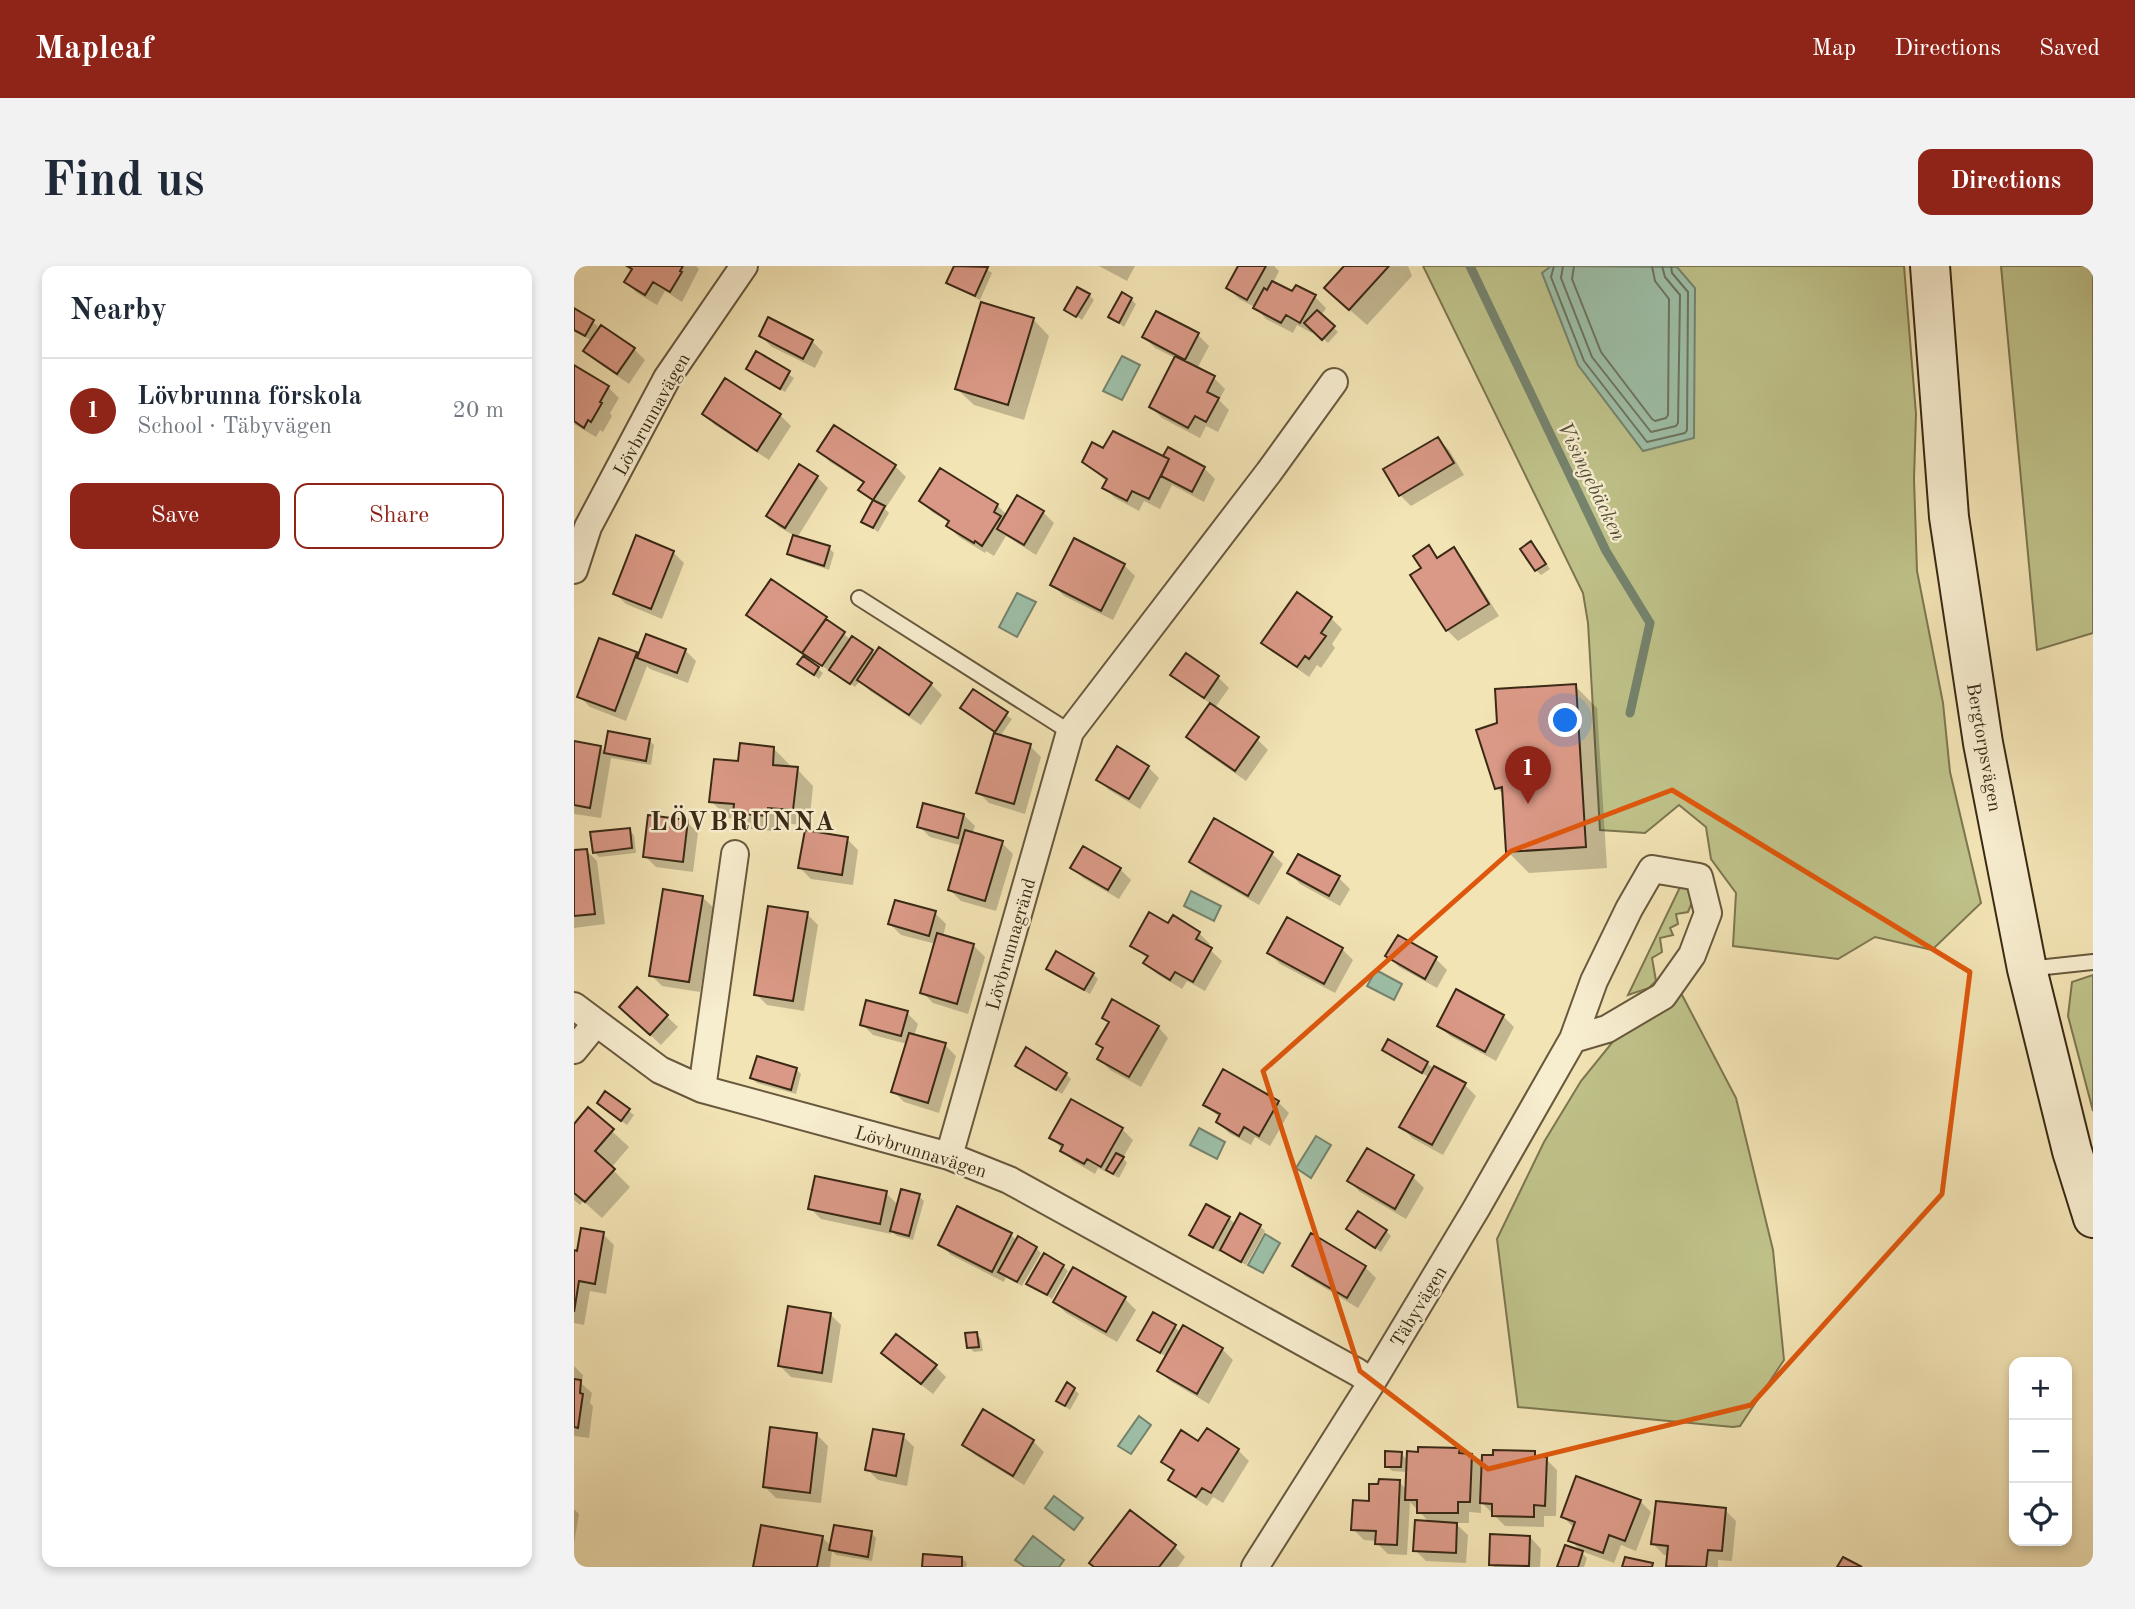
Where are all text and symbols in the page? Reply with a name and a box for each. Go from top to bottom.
text: Mapleaf [35,33,153,66]
text: Map [1812,37,1856,61]
text: Directions [1894,37,2001,61]
text: Saved [2039,37,2100,61]
button: Directions [1918,149,2093,215]
text: Find us [42,158,205,207]
text: Nearby [70,296,167,326]
street label: Lövbrunnavägen [612,351,695,480]
text: Lövbrunna förskola [137,384,362,410]
text: 1 [86,399,100,422]
text: 20 m [453,399,504,422]
text: School · Täbyvägen [137,415,332,438]
water label: Visingebäcken [1553,419,1629,545]
button: Save [70,483,280,549]
button: Share [294,483,504,549]
street label: Bergtorpsvägen [1962,681,2003,813]
your location [1548,703,1582,737]
pin: 1 [1505,746,1551,804]
district label: LÖVBRUNNA [650,805,836,836]
street label: Lövbrunnagränd [984,876,1040,1013]
street label: Lövbrunnavägen [852,1124,989,1183]
street label: Täbyvägen [1389,1263,1452,1351]
map controls [2009,1357,2072,1546]
button: + [2009,1357,2072,1420]
button: − [2009,1420,2072,1483]
button: locate [2009,1483,2072,1546]

